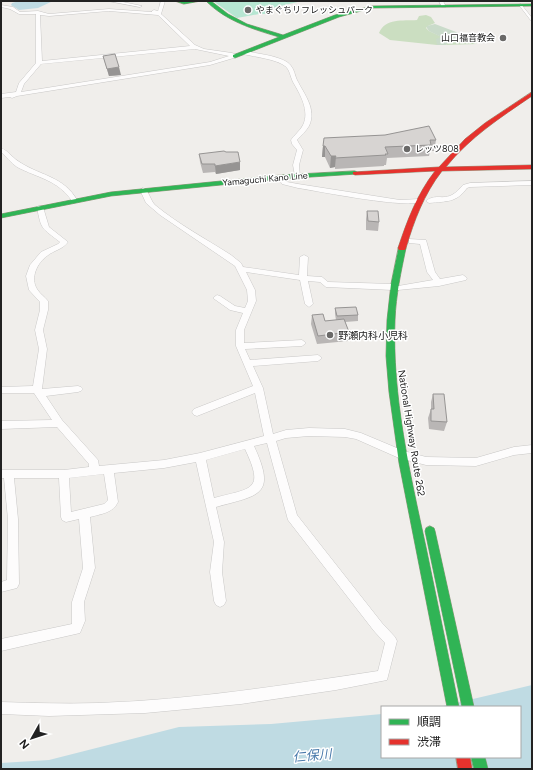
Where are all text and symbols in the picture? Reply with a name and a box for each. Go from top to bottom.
place label: やまぐちリフレッシュパーク [256,4,373,15]
marker: やまぐちリフレッシュパーク [243,5,253,15]
place label: 山口福音教会 [441,32,495,43]
marker: 山口福音教会 [498,33,508,43]
place label: レッツ808 [415,143,459,154]
marker: レッツ808 [402,144,412,154]
street label: Yamaguchi Kano Line [222,169,308,188]
place label: 野瀬内科小児科 [338,329,408,342]
marker: 野瀬内科小児科 [325,330,335,340]
street label: National Highway Route 262 [395,369,428,497]
legend [381,706,521,758]
text: 順調 [417,715,441,729]
north arrow [12,718,52,758]
text: 渋滞 [417,735,441,749]
text: N [17,737,32,751]
water label: 仁保川 [292,746,334,765]

